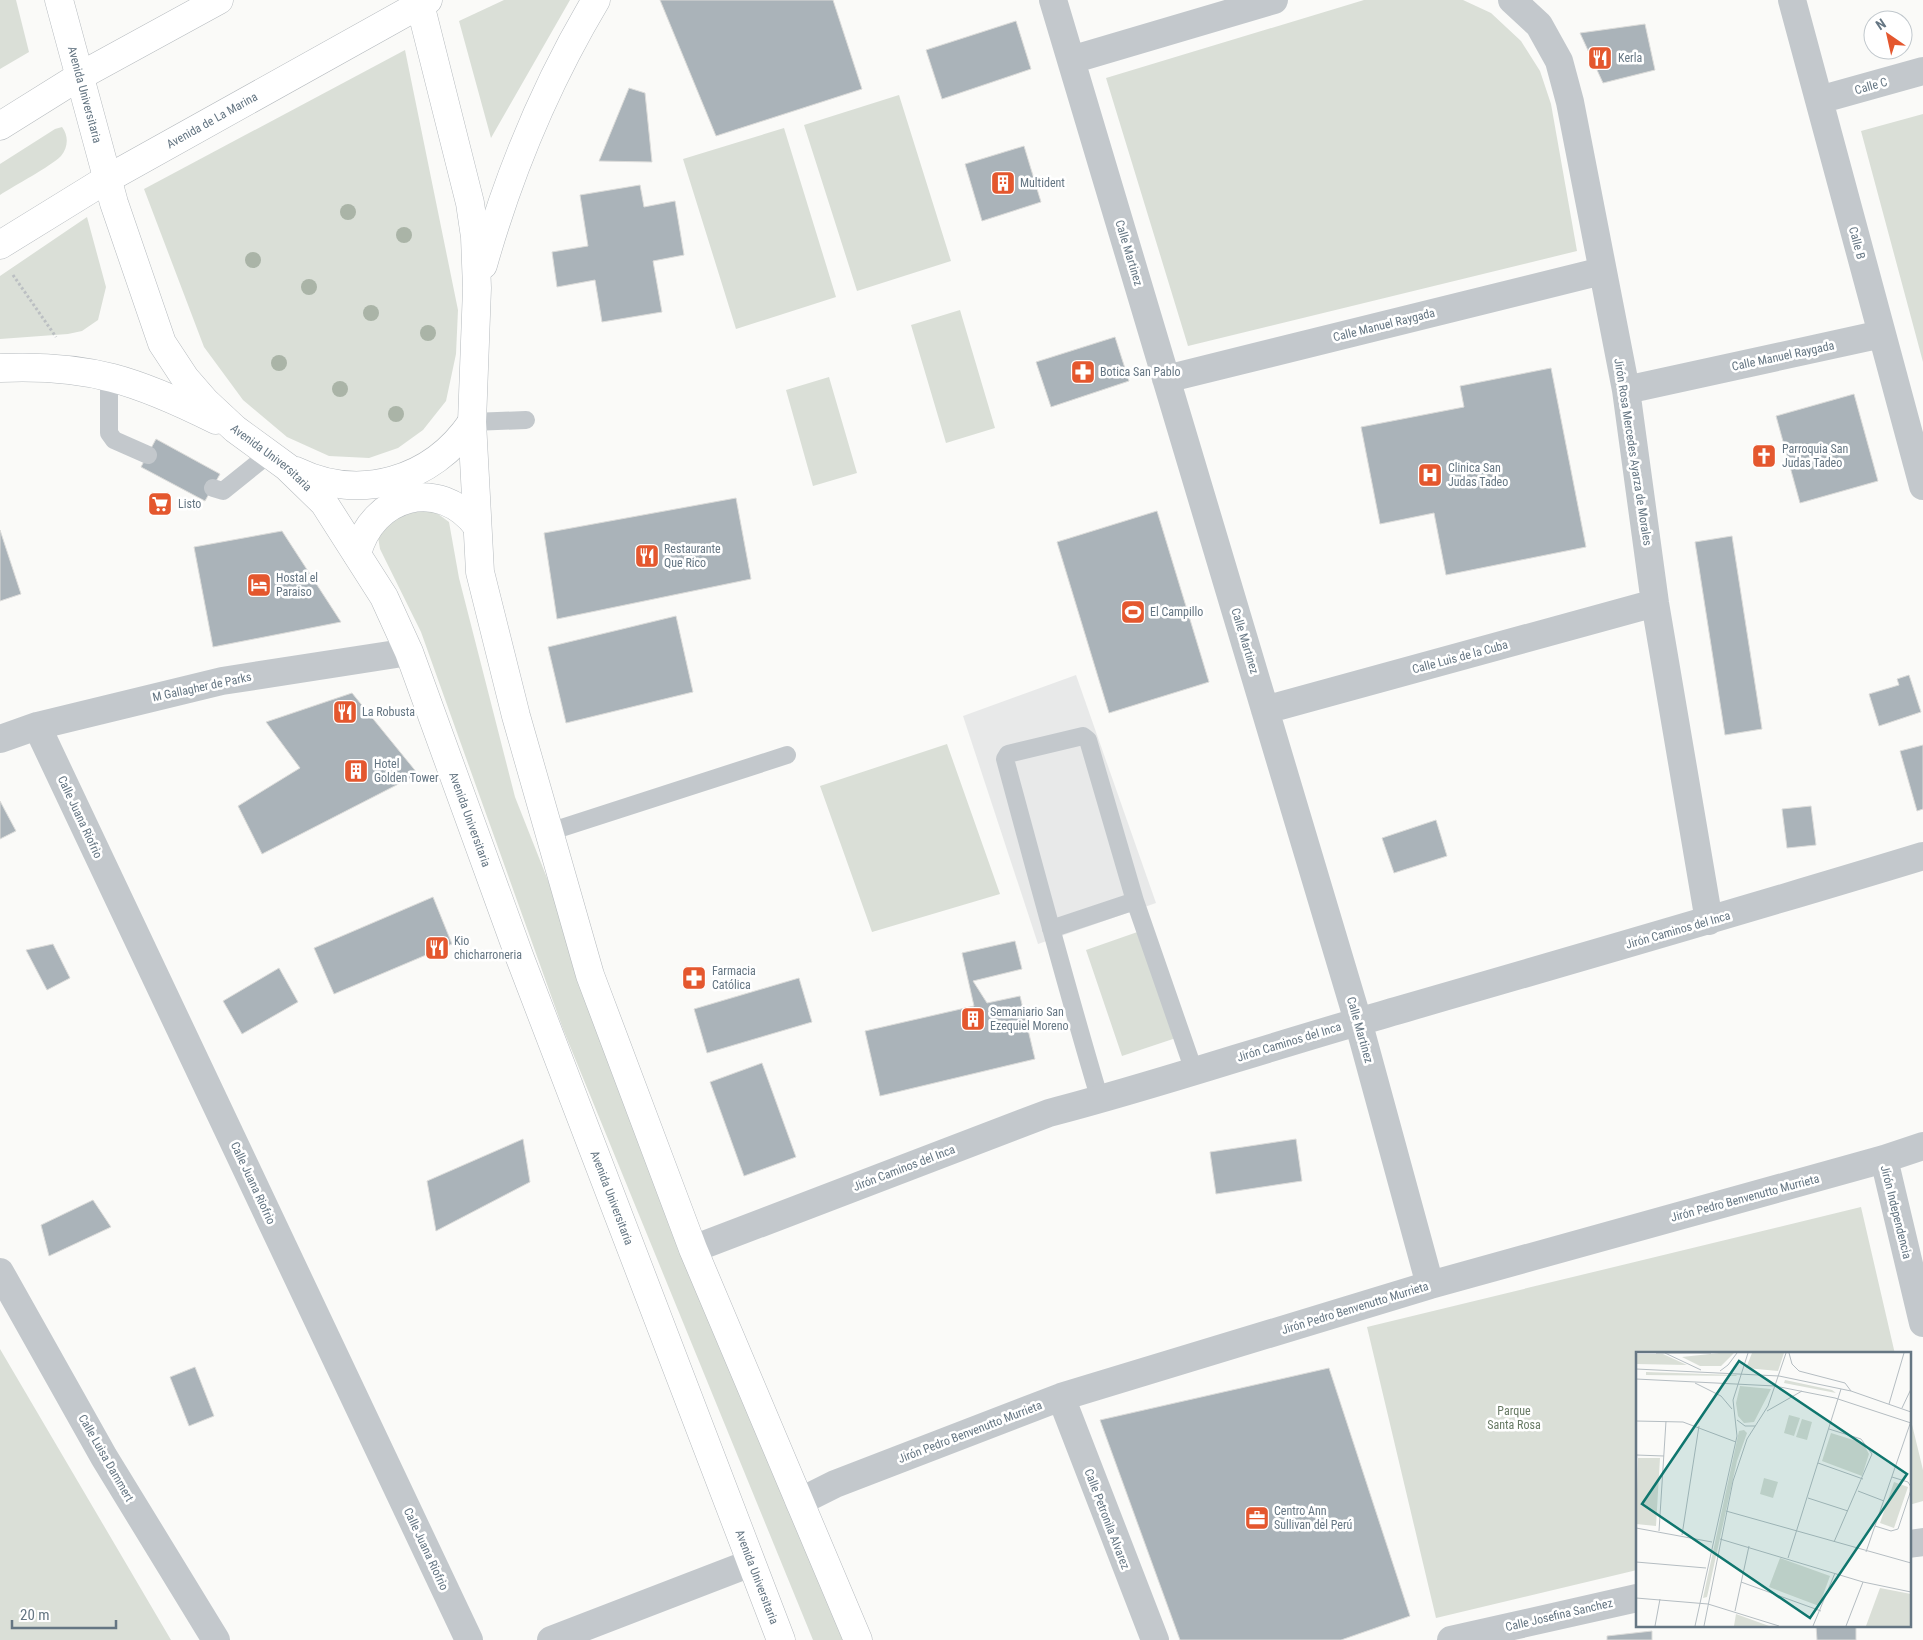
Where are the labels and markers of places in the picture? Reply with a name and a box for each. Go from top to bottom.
restaurant icon: Kerla [1587,45,1613,71]
place label: Kerla [1618,51,1642,65]
building icon: Multident [990,170,1016,196]
place label: Multident [1020,176,1065,190]
pharmacy icon: Botica San Pablo [1070,359,1096,385]
place label: Botica San Pablo [1100,365,1181,379]
place label: Parroquia San Judas Tadeo [1782,442,1849,470]
church icon: Parroquia San Judas Tadeo [1751,443,1777,469]
place label: Clinica San Judas Tadeo [1448,461,1508,489]
hospital icon: Clinica San Judas Tadeo [1417,462,1443,488]
supermarket icon: Listo [147,491,173,517]
place label: Listo [178,497,201,511]
place label: Restaurante Que Rico [664,542,721,570]
restaurant icon: Restaurante Que Rico [634,543,660,569]
place label: Hostal el Paraiso [276,571,318,599]
hotel icon: Hostal el Paraiso [246,572,272,598]
sports icon: El Campillo [1120,599,1146,625]
place label: El Campillo [1150,605,1203,619]
restaurant icon: La Robusta [332,699,358,725]
place label: La Robusta [362,705,415,719]
place label: Hotel Golden Tower [374,757,439,785]
building icon: Hotel Golden Tower [343,758,369,784]
place label: Kio chicharroneria [454,934,522,962]
restaurant icon: Kio chicharroneria [424,935,450,961]
place label: Farmacia Católica [712,964,756,992]
pharmacy icon: Farmacia Católica [681,965,707,991]
place label: Semaniario San Ezequiel Moreno [990,1005,1069,1033]
building icon: Semaniario San Ezequiel Moreno [960,1006,986,1032]
place label: Centro Ann Sullivan del Perú [1274,1504,1353,1532]
office icon: Centro Ann Sullivan del Perú [1244,1505,1270,1531]

